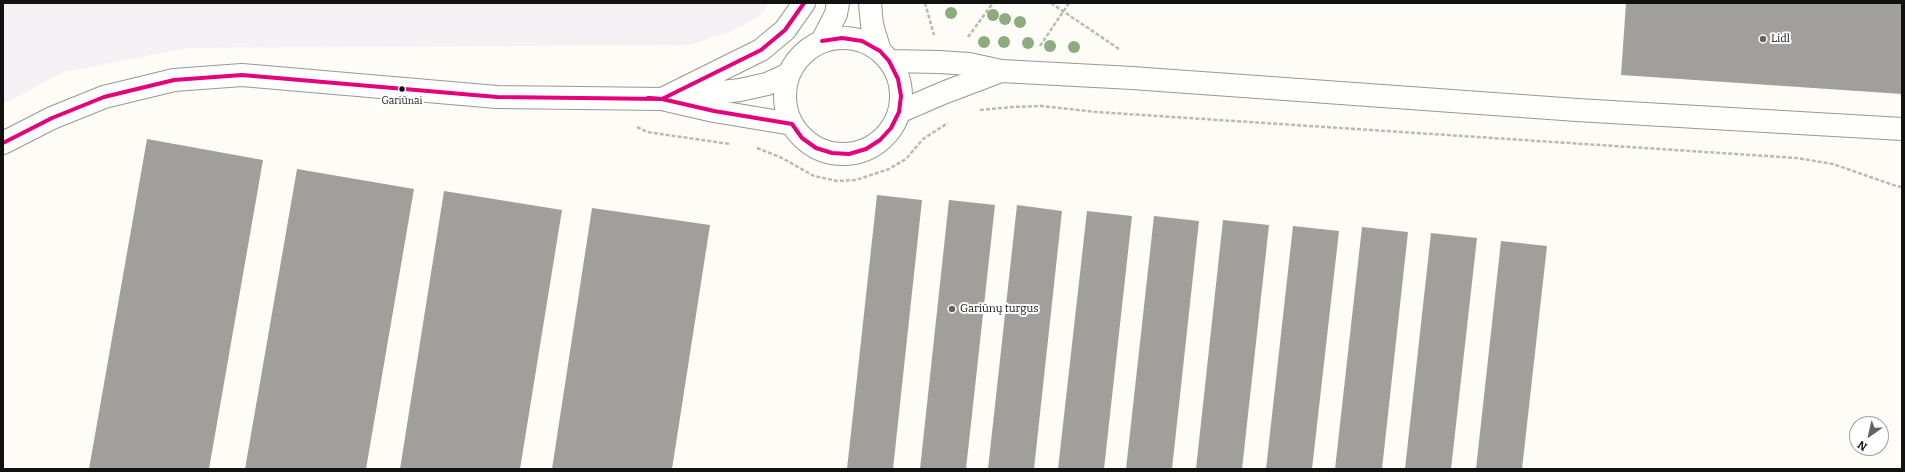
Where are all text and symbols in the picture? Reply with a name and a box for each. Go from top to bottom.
place label: Lidl [1771,32,1790,46]
marker: Lidl [1758,34,1768,44]
marker: Gariūnai [397,84,407,94]
place label: Gariūnai [382,95,422,107]
place label: Gariūnų turgus [960,302,1038,316]
marker: Gariūnų turgus [947,304,957,314]
north arrow [1849,416,1889,456]
text: N [1855,438,1870,453]

